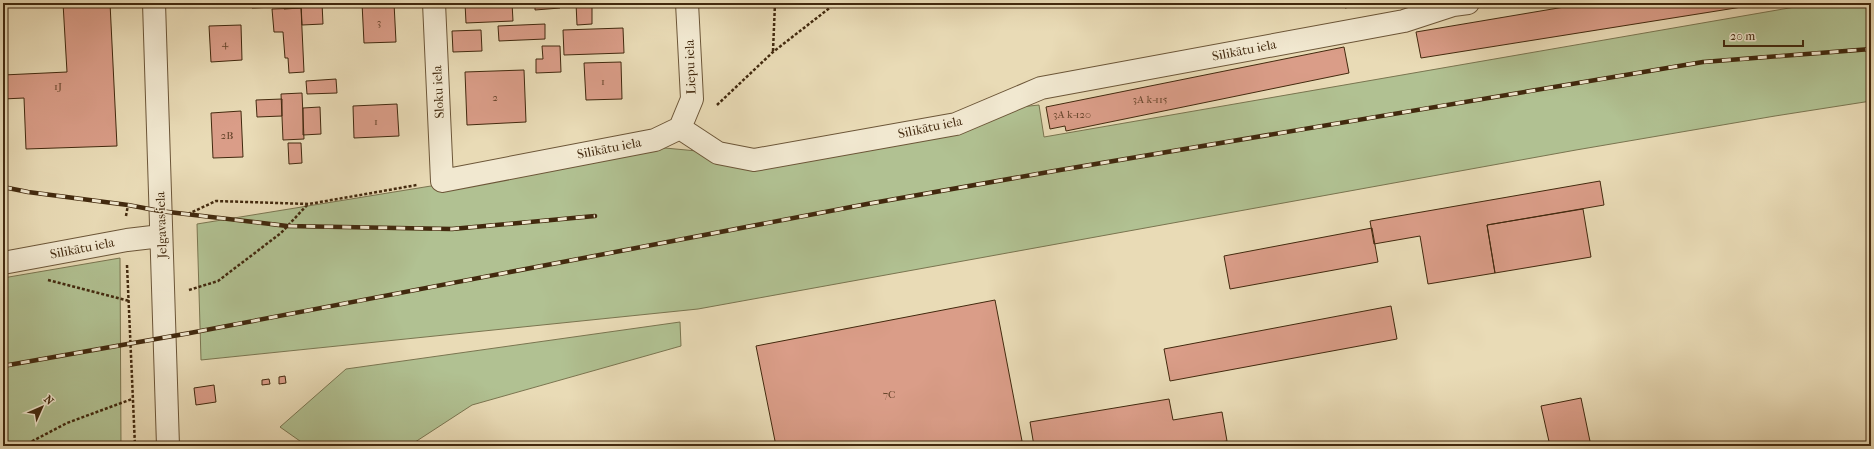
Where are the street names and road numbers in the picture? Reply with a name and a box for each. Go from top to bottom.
street label: Silikātu iela [1211,36,1278,64]
street label: Liepu iela [682,38,698,95]
street label: Sloku iela [429,64,447,119]
street label: Silikātu iela [897,113,964,141]
street label: Silikātu iela [576,134,643,162]
street label: Jelgavas iela [152,190,170,260]
street label: Silikātu iela [49,234,116,262]

